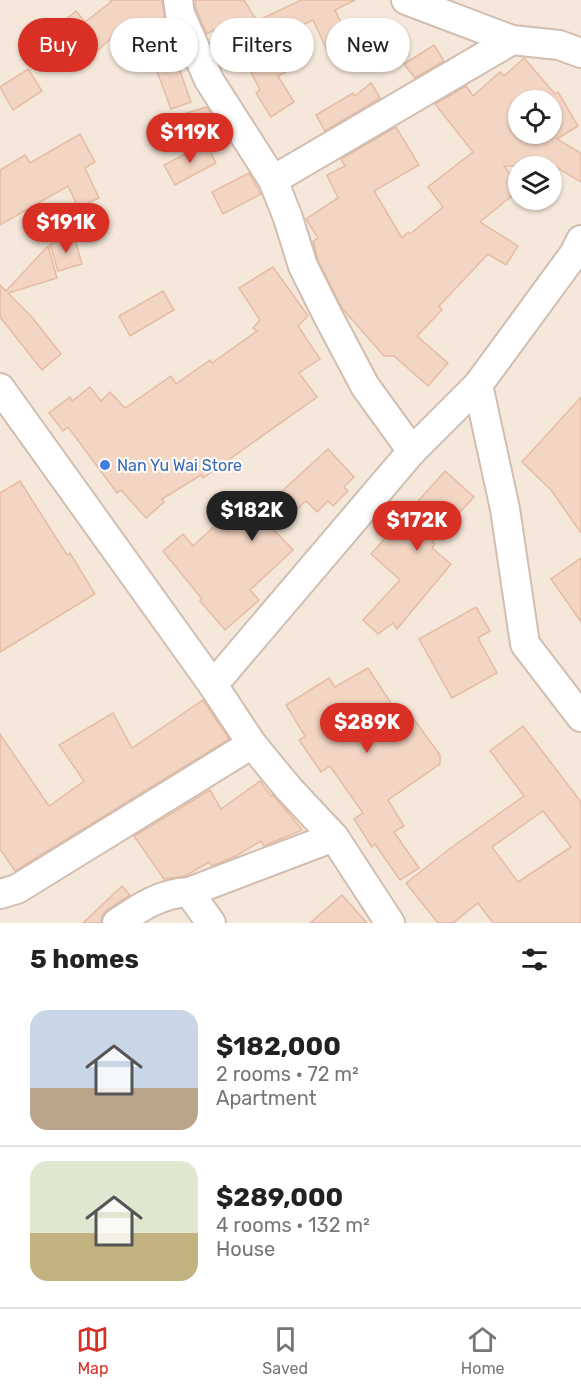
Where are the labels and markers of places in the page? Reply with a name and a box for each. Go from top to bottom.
pin: $119K [148,113,232,164]
pin: $191K [24,203,108,254]
place label: Nan Yu Wai Store [117,456,242,475]
marker: Nan Yu Wai Store [98,458,112,472]
pin: $182K [210,491,294,542]
pin: $172K [375,501,459,552]
pin: $289K [325,703,409,754]

